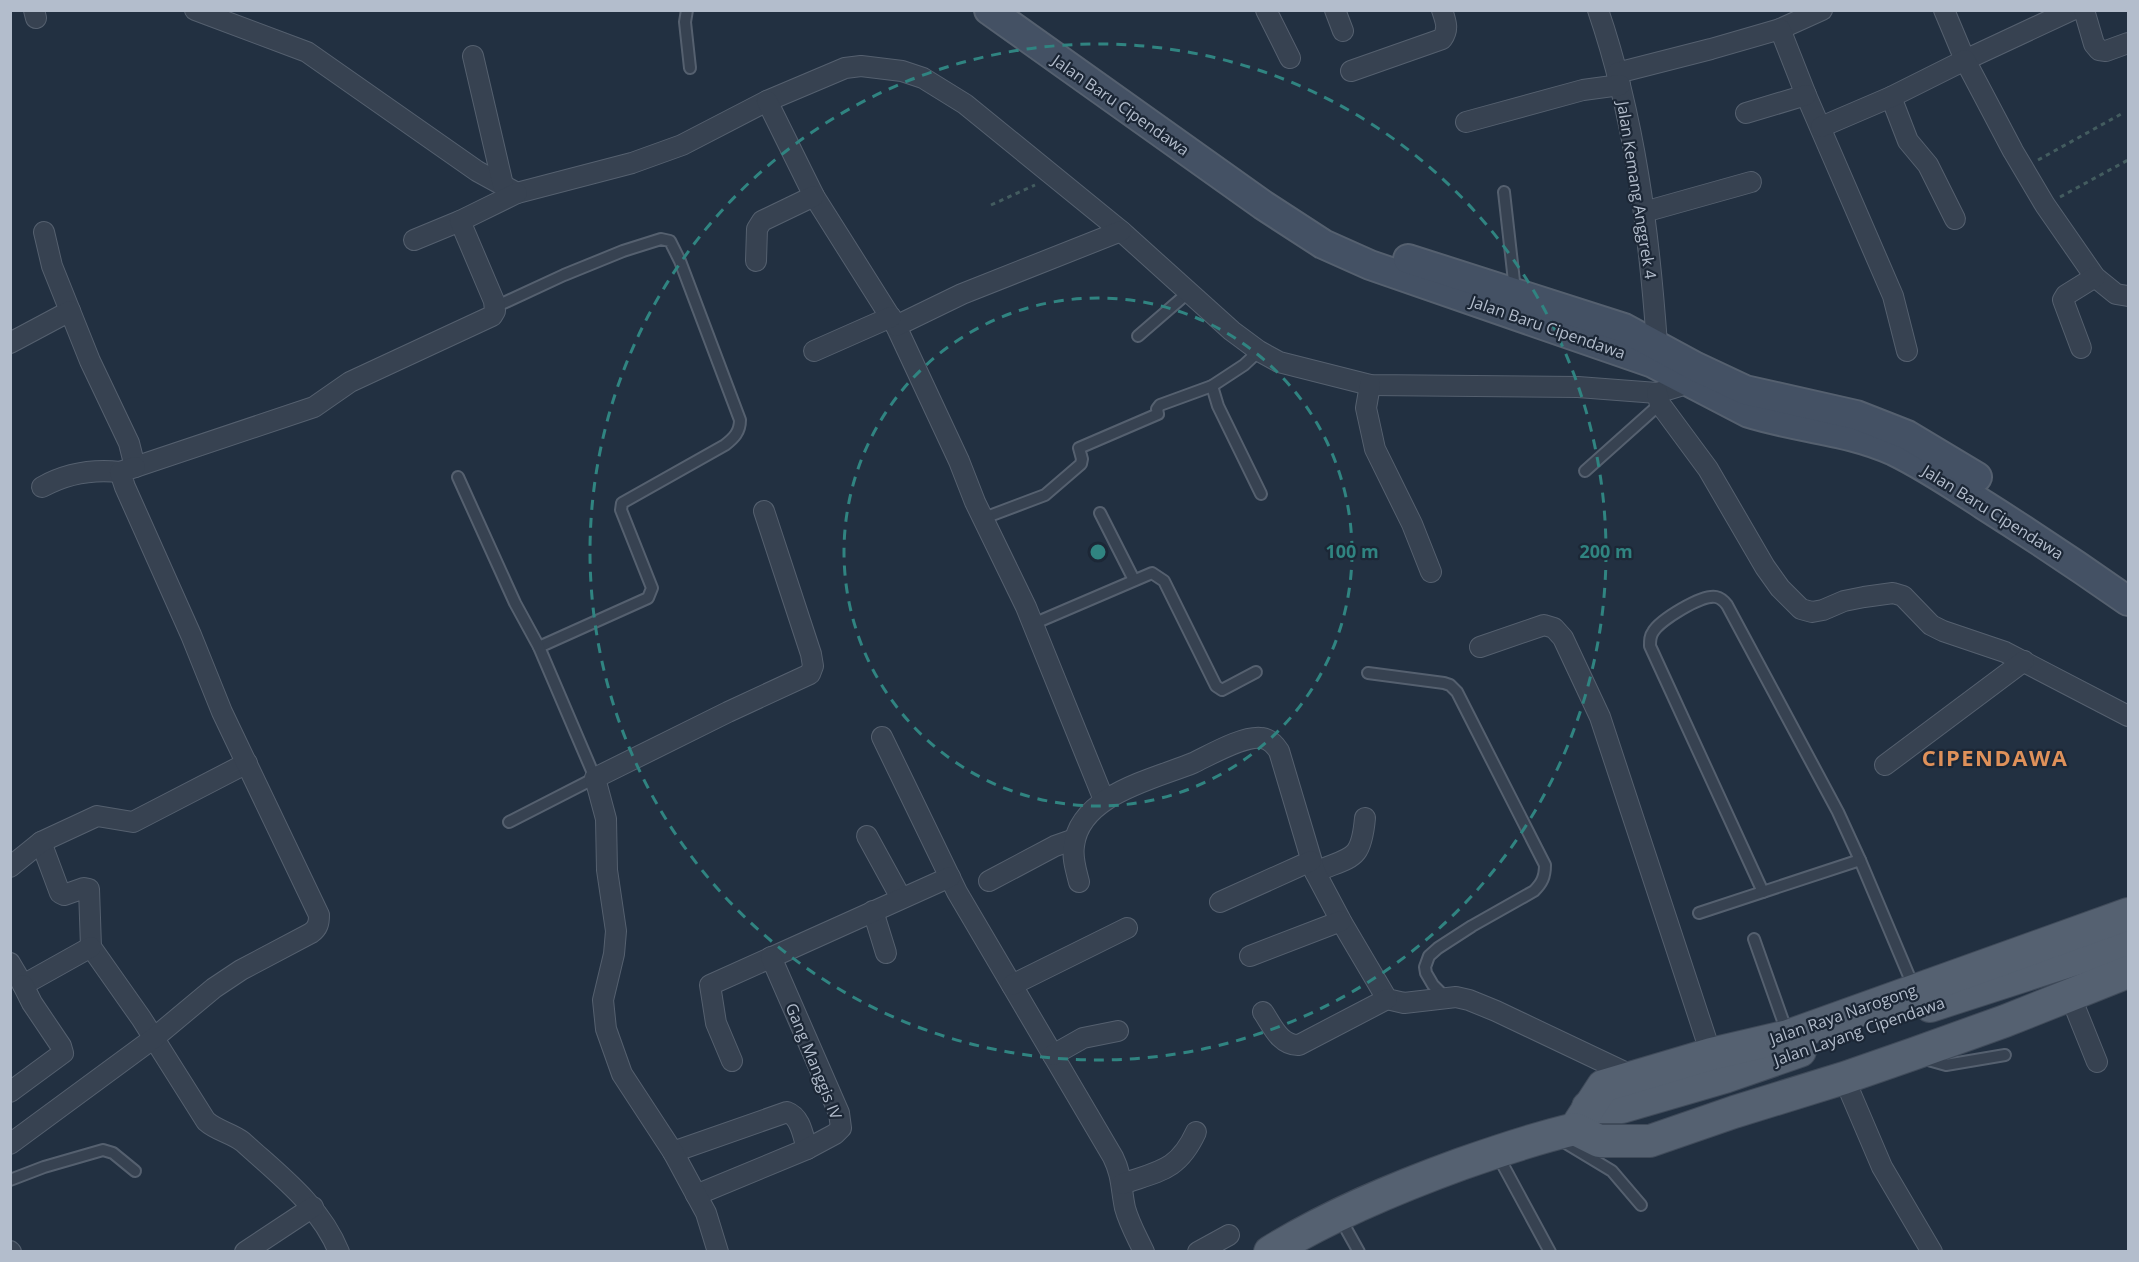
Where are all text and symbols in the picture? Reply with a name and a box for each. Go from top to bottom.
street label: Jalan Baru Cipendawa [1046,48,1194,161]
street label: Jalan Kemang Anggrek 4 [1612,98,1662,280]
street label: Jalan Baru Cipendawa [1466,289,1628,364]
street label: Jalan Baru Cipendawa [1917,459,2068,564]
text: 100 m [1325,539,1379,563]
text: 200 m [1579,539,1633,563]
centre of rings [1088,542,1108,562]
district label: CIPENDAWA [1922,742,2068,772]
street label: Jalan Raya Narogong [1765,978,1920,1050]
street label: Jalan Layang Cipendawa [1769,991,1947,1071]
street label: Gang Manggis IV [781,1000,847,1123]

